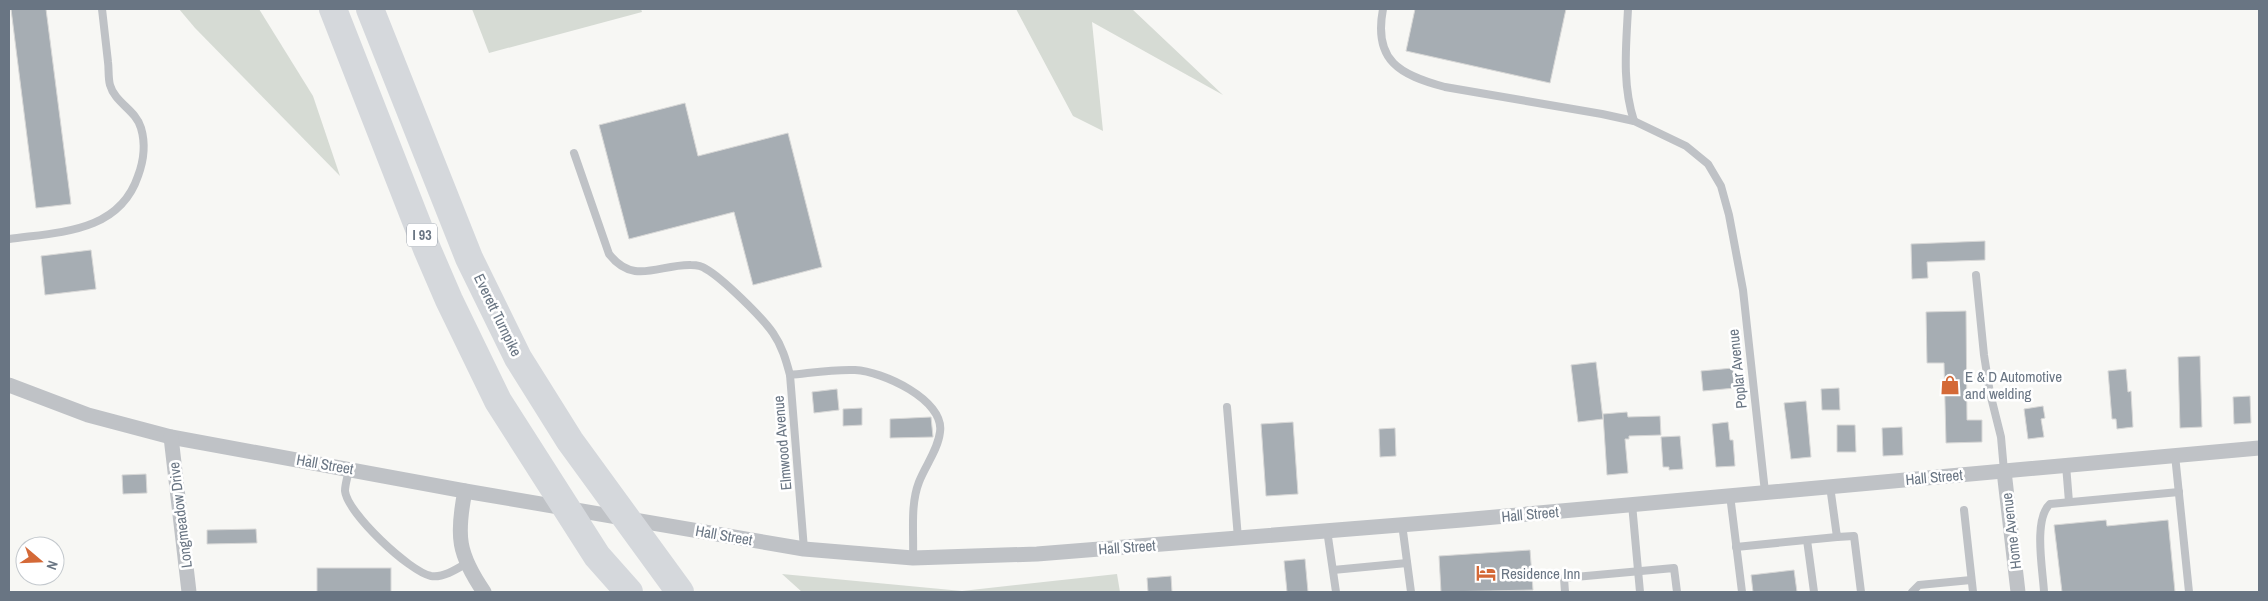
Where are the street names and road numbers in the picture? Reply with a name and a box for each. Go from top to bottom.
road number: I 93 [407,224,437,246]
street label: Everett Turnpike [469,270,527,360]
street label: Poplar Avenue [1722,328,1752,410]
street label: Elmwood Avenue [767,395,797,491]
street label: Hall Street [295,449,356,479]
street label: Longmeadow Drive [163,461,197,569]
street label: Hall Street [1904,464,1964,490]
street label: Home Avenue [1996,491,2026,571]
street label: Hall Street [1500,501,1560,527]
street label: Hall Street [694,520,755,550]
street label: Hall Street [1098,534,1157,559]

